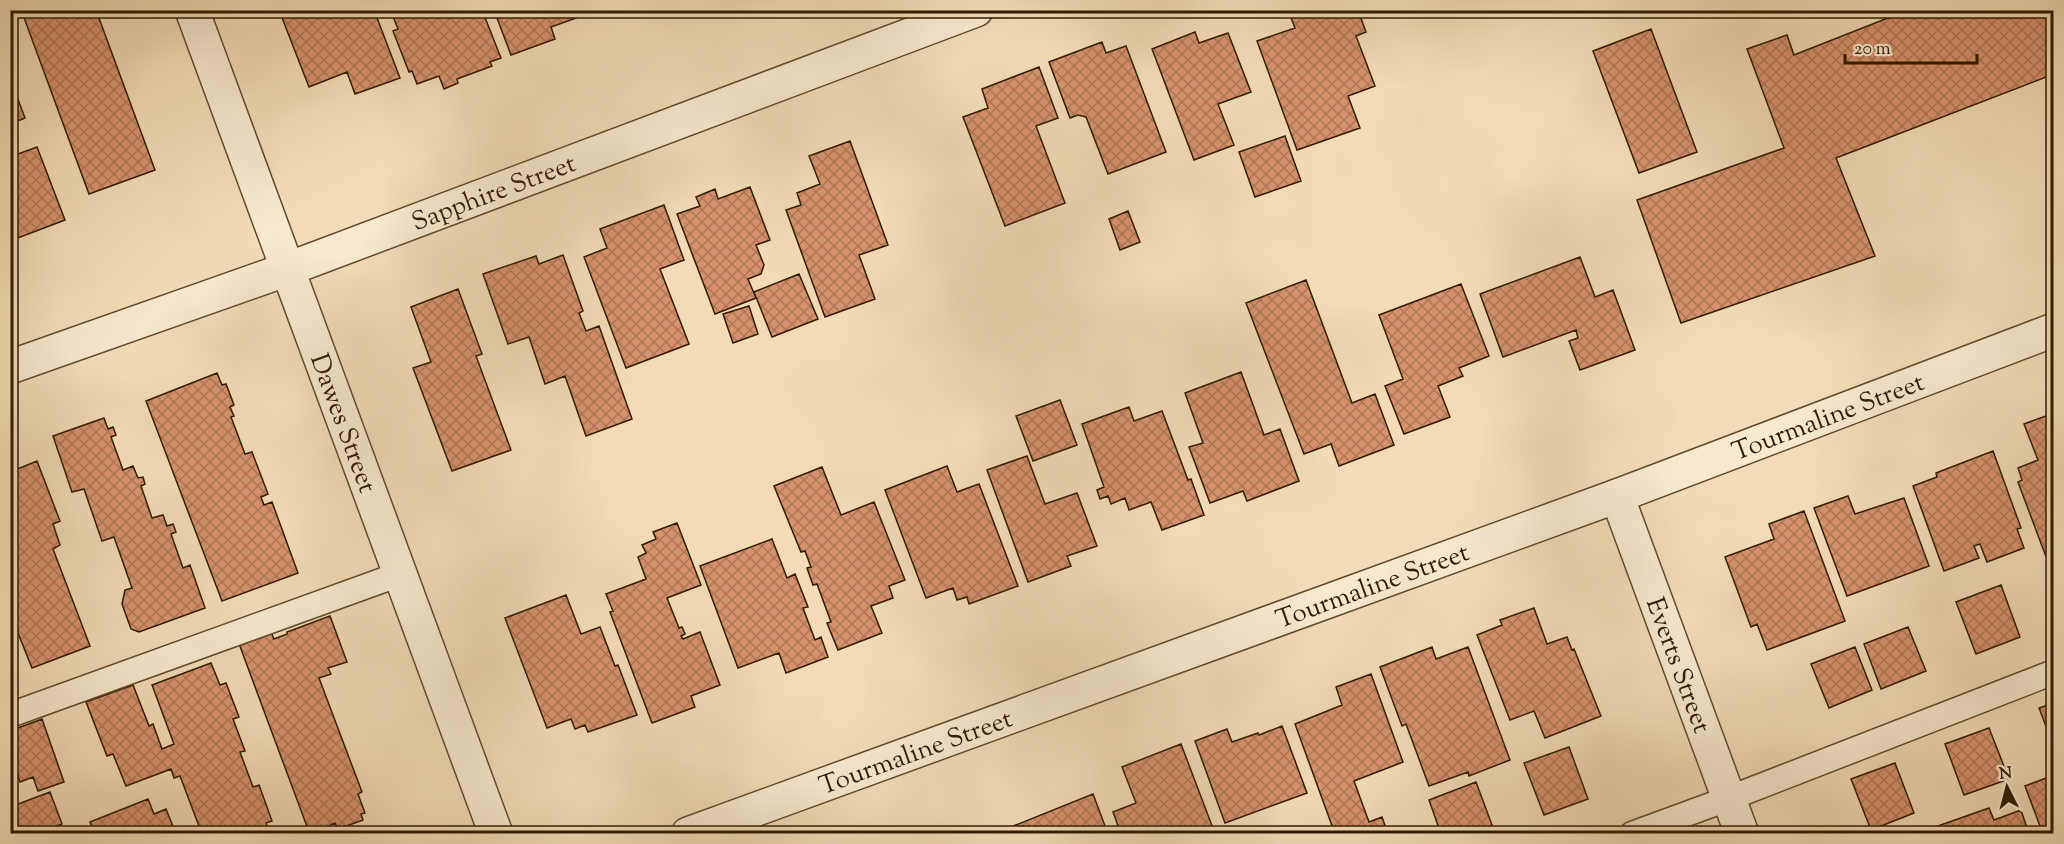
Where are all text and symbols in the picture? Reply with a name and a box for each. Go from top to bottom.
scale bar [1845,27,1977,65]
text: 20 m [1854,37,1891,63]
street label: Sapphire Street [407,146,582,242]
street label: Dawes Street [299,349,385,499]
street label: Tourmaline Street [1727,365,1930,472]
street label: Tourmaline Street [1271,535,1475,640]
street label: Everts Street [1635,593,1719,739]
street label: Tourmaline Street [814,701,1018,806]
north arrow [1977,757,2037,817]
text: N [1998,762,2013,787]

